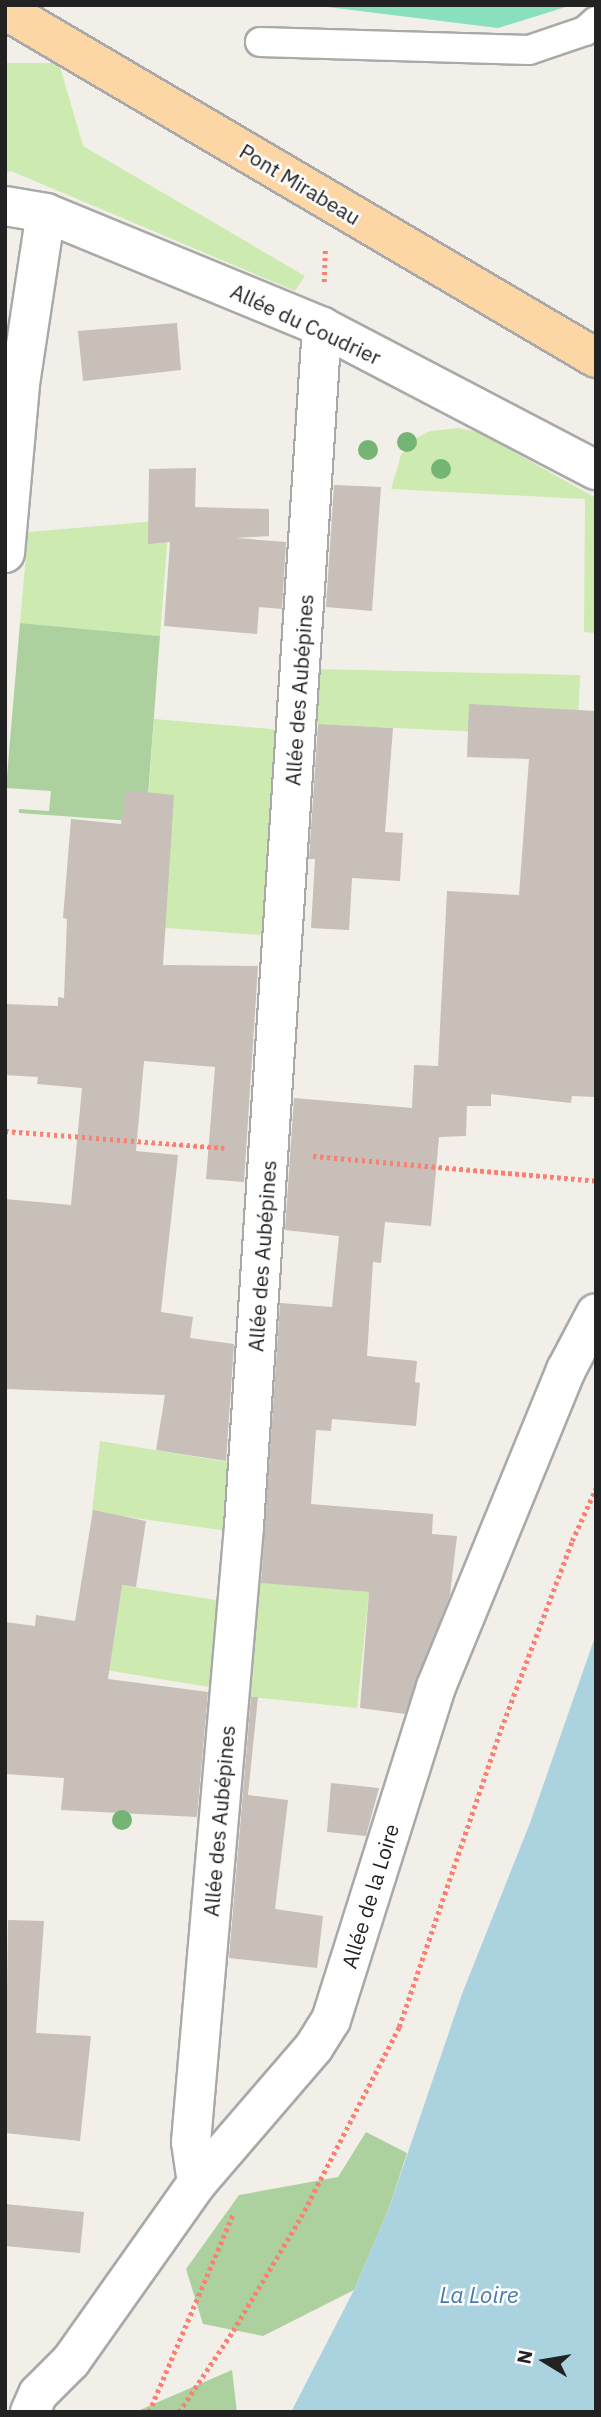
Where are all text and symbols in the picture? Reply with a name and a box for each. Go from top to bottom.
street label: Pont Mirabeau [235,138,365,230]
street label: Allée du Coudrier [227,278,385,370]
street label: Allée des Aubépines [280,593,318,787]
street label: Allée des Aubépines [243,1159,281,1353]
street label: Allée des Aubépines [198,1724,240,1918]
street label: Allée de la Loire [336,1821,404,1971]
water label: La Loire [439,2280,519,2308]
north arrow [510,2326,580,2396]
text: N [511,2348,537,2366]

